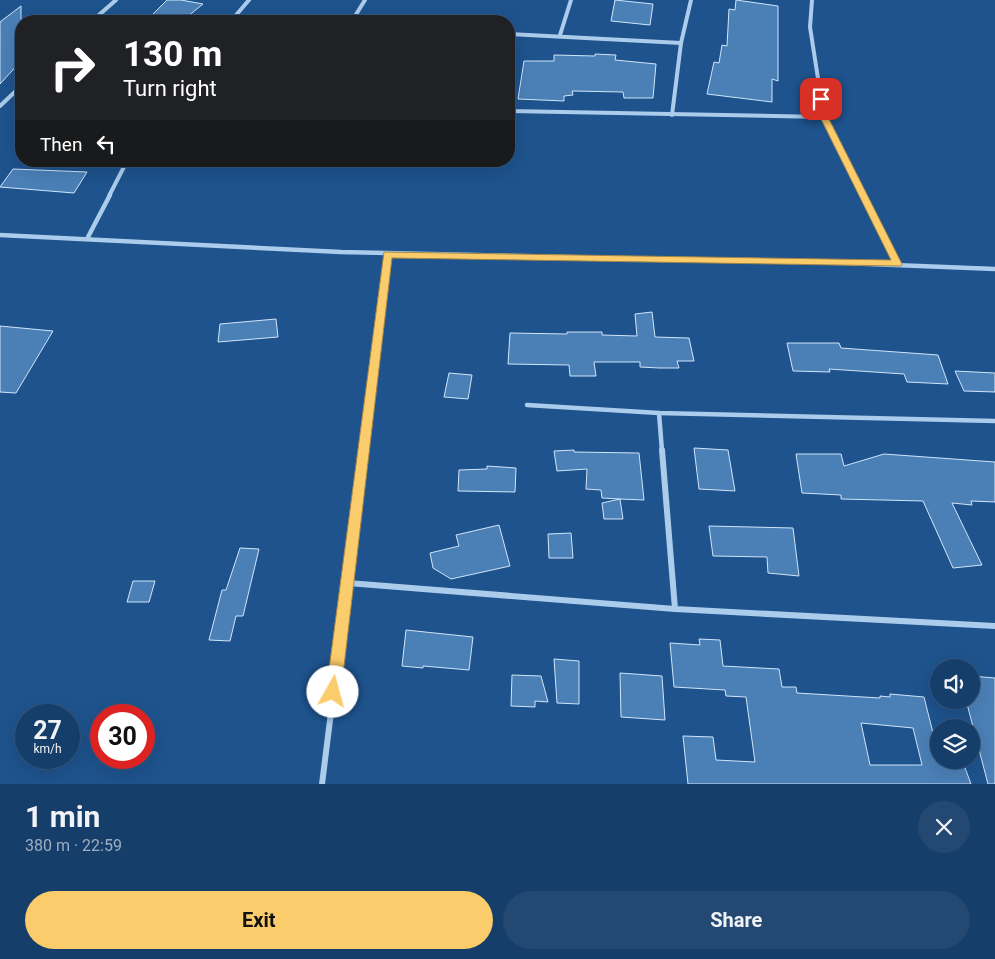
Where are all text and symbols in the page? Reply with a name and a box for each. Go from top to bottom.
text: 130 m [123,34,222,75]
icon: right [40,35,105,100]
text: Turn right [123,76,217,101]
pin [800,78,842,120]
icon: arrive [807,85,835,113]
icon: left [92,130,120,158]
text: Then [40,133,82,156]
map controls [930,659,980,769]
button: sound [930,659,980,709]
position arrow [306,665,358,717]
speed limit sign: 30 [90,704,155,769]
text: 27 [33,716,62,745]
button: layers [930,719,980,769]
text: km/h [33,742,62,756]
text: 1 min [25,799,100,834]
button: close [918,801,970,853]
text: 380 m · 22:59 [25,836,122,855]
button: Exit [25,891,493,949]
button: Share [503,891,970,949]

